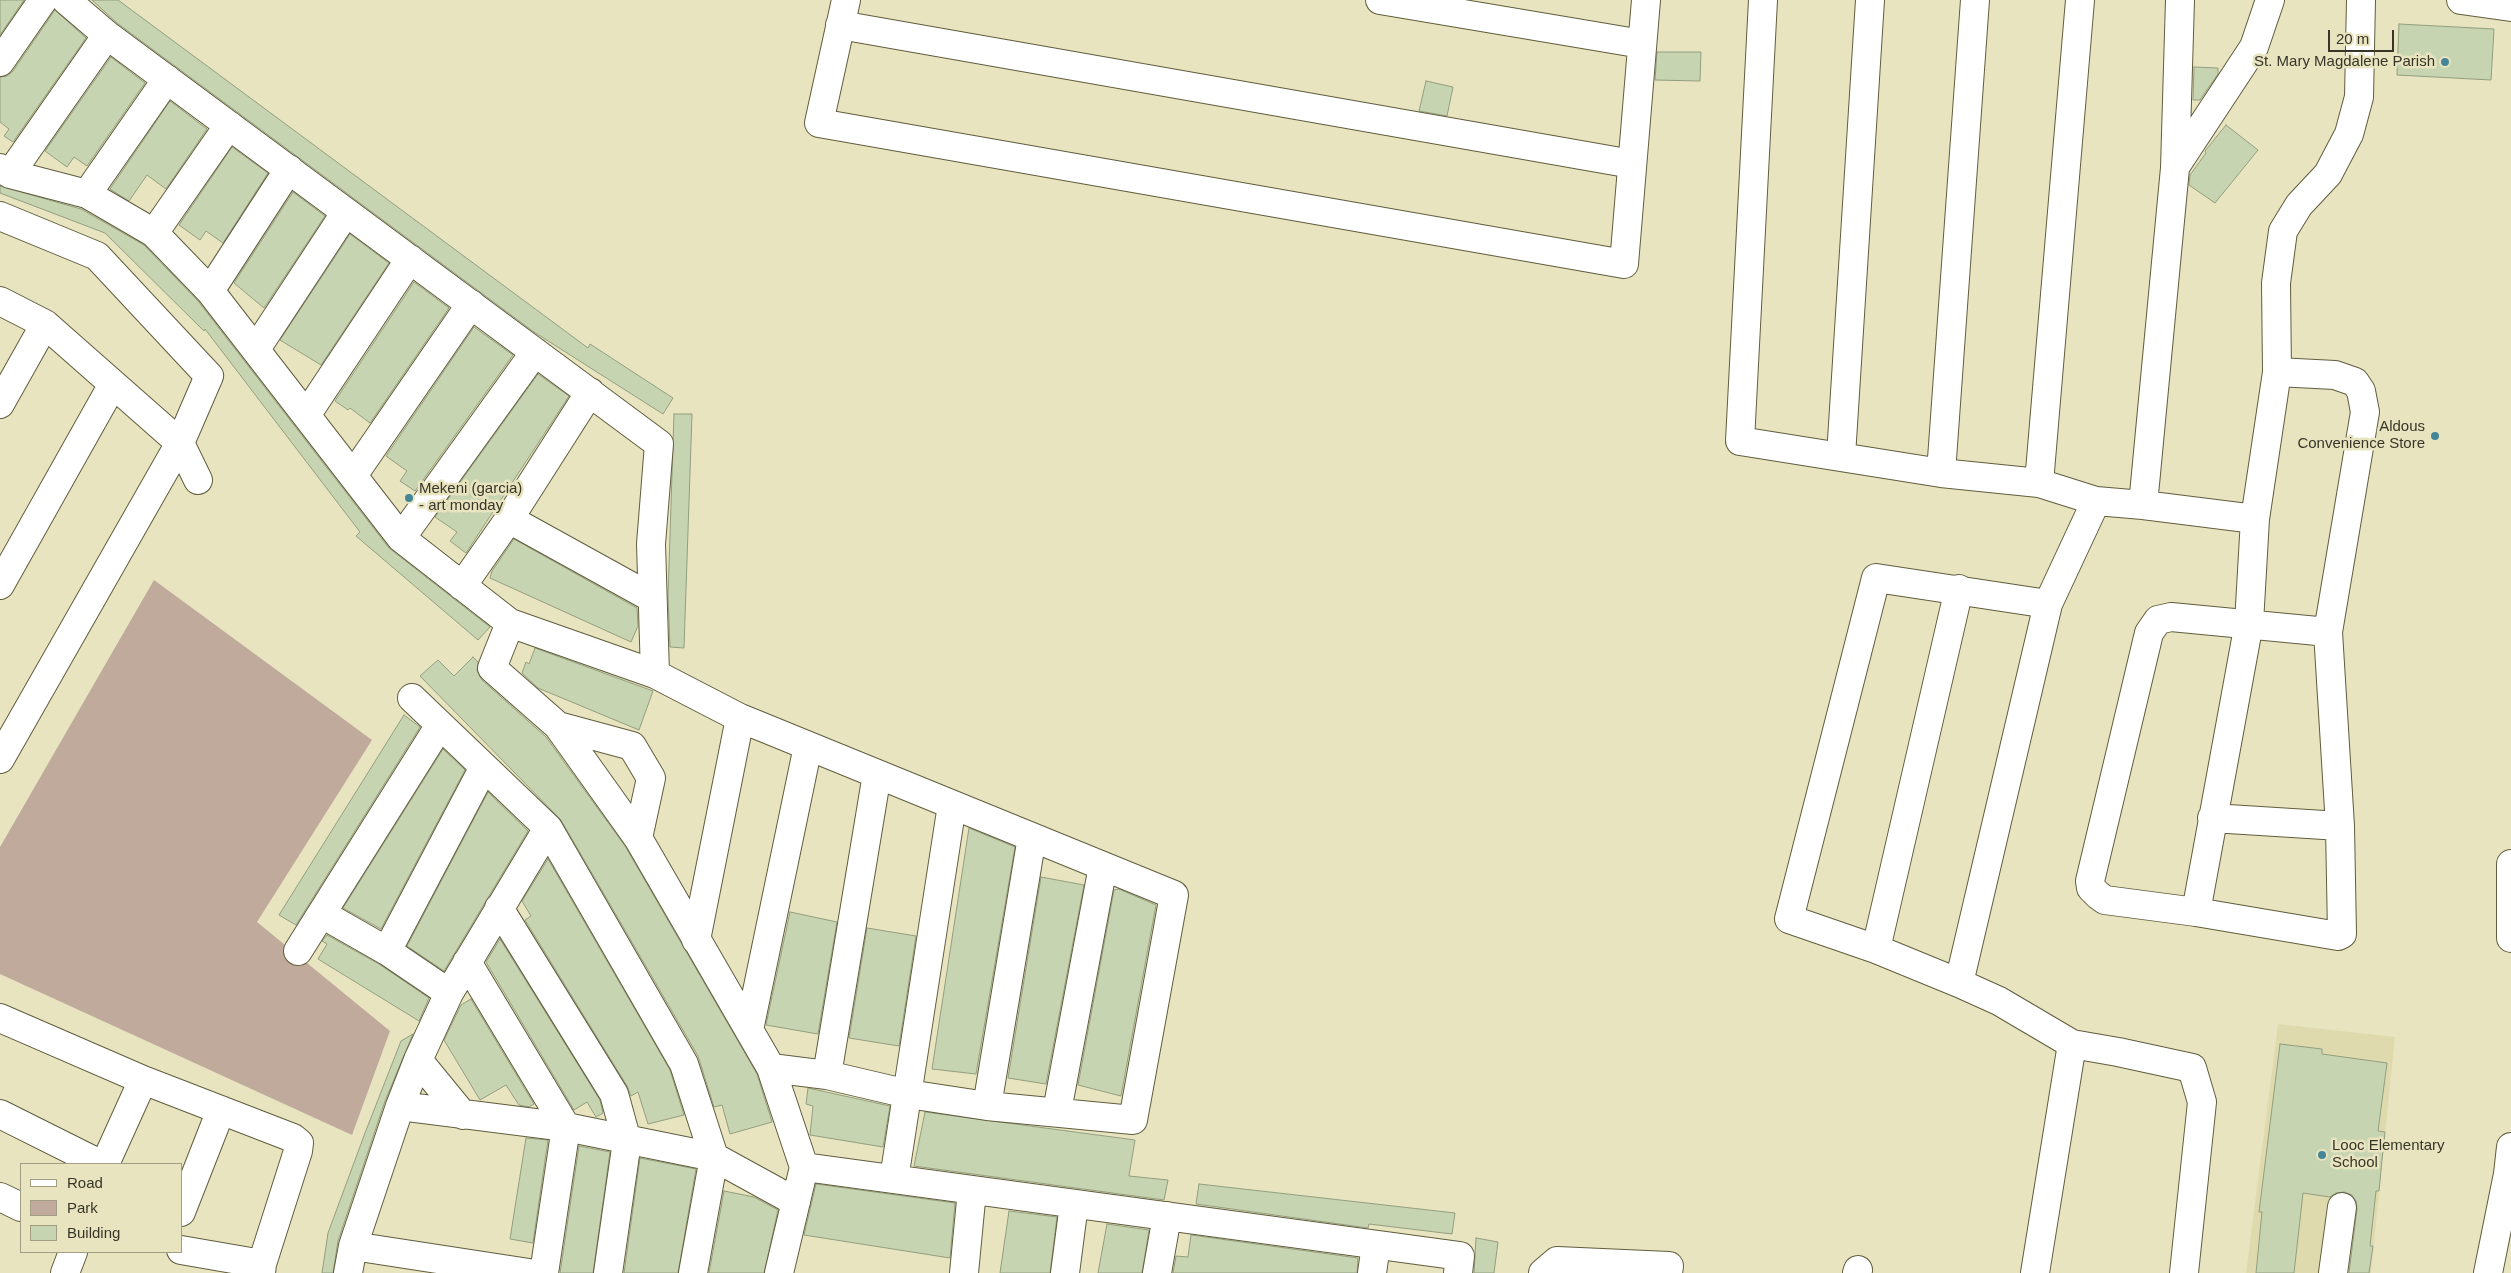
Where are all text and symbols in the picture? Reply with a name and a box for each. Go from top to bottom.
scale bar [2331,20,2397,52]
text: 20 m [2336,30,2369,47]
place label: St. Mary Magdalene Parish [2254,53,2435,71]
marker: St. Mary Magdalene Parish [2439,56,2451,68]
place label: Aldous Convenience Store [2297,418,2425,453]
marker: Aldous Convenience Store [2429,430,2441,442]
place label: Mekeni (garcia) - art monday [419,480,522,515]
marker: Mekeni (garcia) - art monday [403,492,415,504]
place label: Looc Elementary School [2332,1137,2445,1172]
marker: Looc Elementary School [2316,1149,2328,1161]
legend [20,1163,182,1253]
text: Road [67,1174,103,1191]
text: Park [67,1199,98,1216]
text: Building [67,1224,120,1241]

